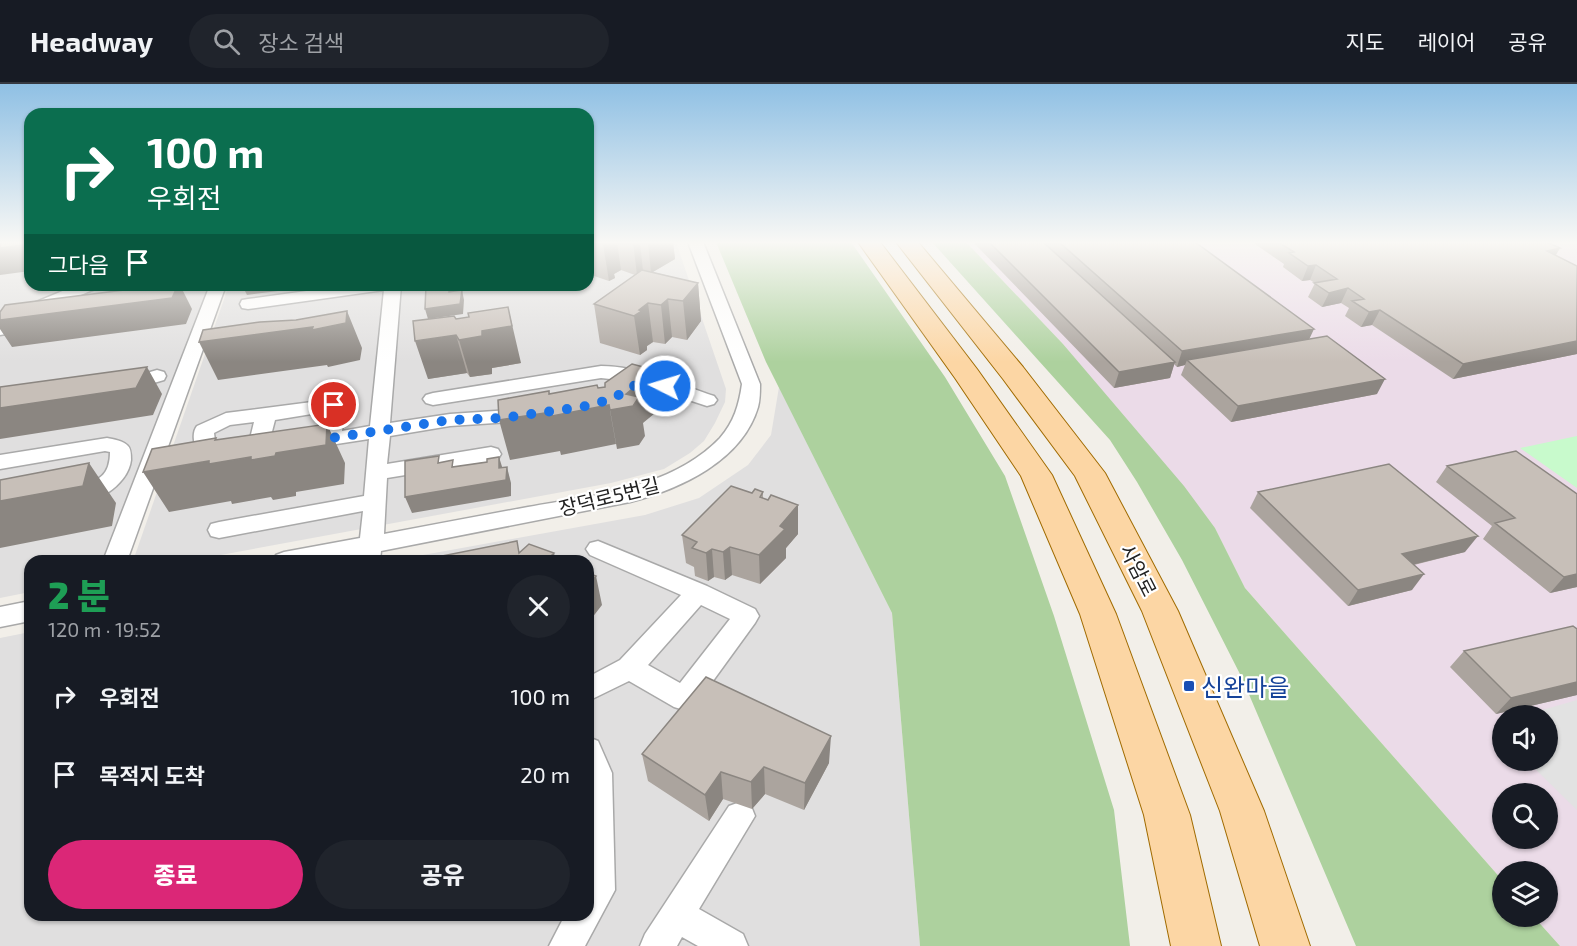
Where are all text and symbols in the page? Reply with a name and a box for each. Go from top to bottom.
search box [189,14,609,68]
text: Headway [30,24,153,58]
icon: search [210,25,243,58]
text: 장소 검색 [258,29,344,55]
text: 지도 [1346,29,1384,54]
text: 레이어 [1417,29,1475,54]
text: 공유 [1508,29,1547,54]
text: 100 m [147,126,264,176]
icon: right [48,132,126,210]
text: 우회전 [147,181,222,213]
icon: arrive [121,246,154,279]
text: 그다음 [48,251,109,277]
position arrow [633,354,697,418]
pin [308,379,359,430]
icon: arrive [317,388,350,421]
street label: 장덕로5번길 [556,472,662,520]
street label: 사암로 [1116,540,1162,600]
text: 2 분 [48,573,110,616]
button: close [507,575,570,638]
text: 120 m · 19:52 [48,617,161,641]
place label: 신완마을 [1201,672,1289,701]
marker: 신완마을 [1182,679,1196,693]
icon: right [48,680,81,713]
text: 100 m [511,683,570,709]
text: 우회전 [99,684,160,710]
map controls [1492,705,1558,927]
button: sound [1492,705,1558,771]
icon: arrive [48,758,81,791]
text: 20 m [520,761,570,787]
text: 목적지 도착 [99,762,205,788]
button: search [1492,783,1558,849]
button: 종료 [48,840,303,909]
button: 공유 [315,840,570,909]
button: layers [1492,861,1558,927]

